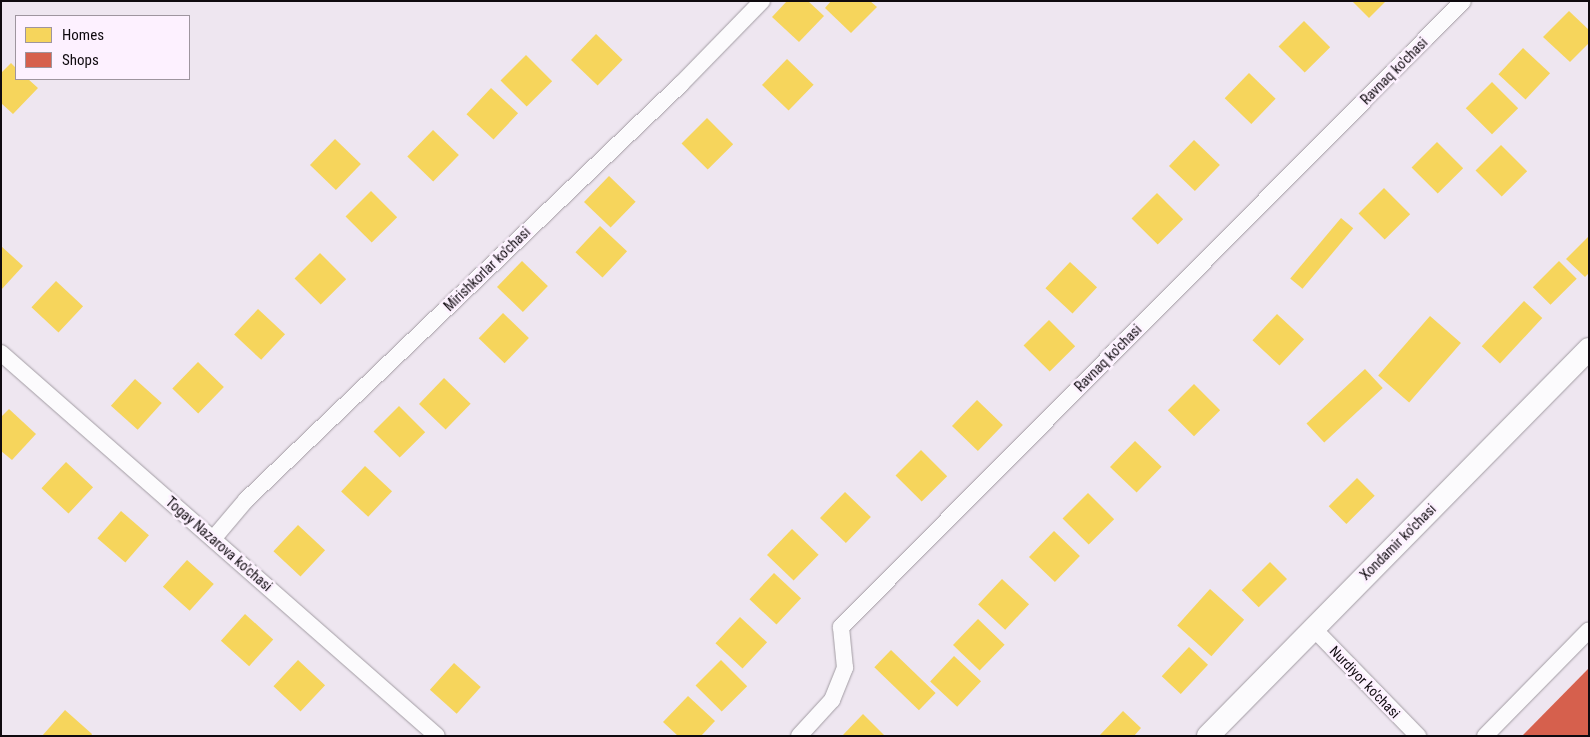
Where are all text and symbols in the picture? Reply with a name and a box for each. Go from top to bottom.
legend [15,15,190,80]
text: Homes [62,26,104,44]
street label: Ravnaq ko'chasi [1357,34,1431,108]
text: Shops [62,51,99,69]
street label: Mirishkorlar ko'chasi [440,224,534,314]
street label: Ravnaq ko'chasi [1071,321,1145,395]
street label: Togay Nazarova ko'chasi [162,493,276,595]
street label: Xondamir ko'chasi [1357,501,1439,583]
street label: Nurdiyor ko'chasi [1326,642,1404,722]

